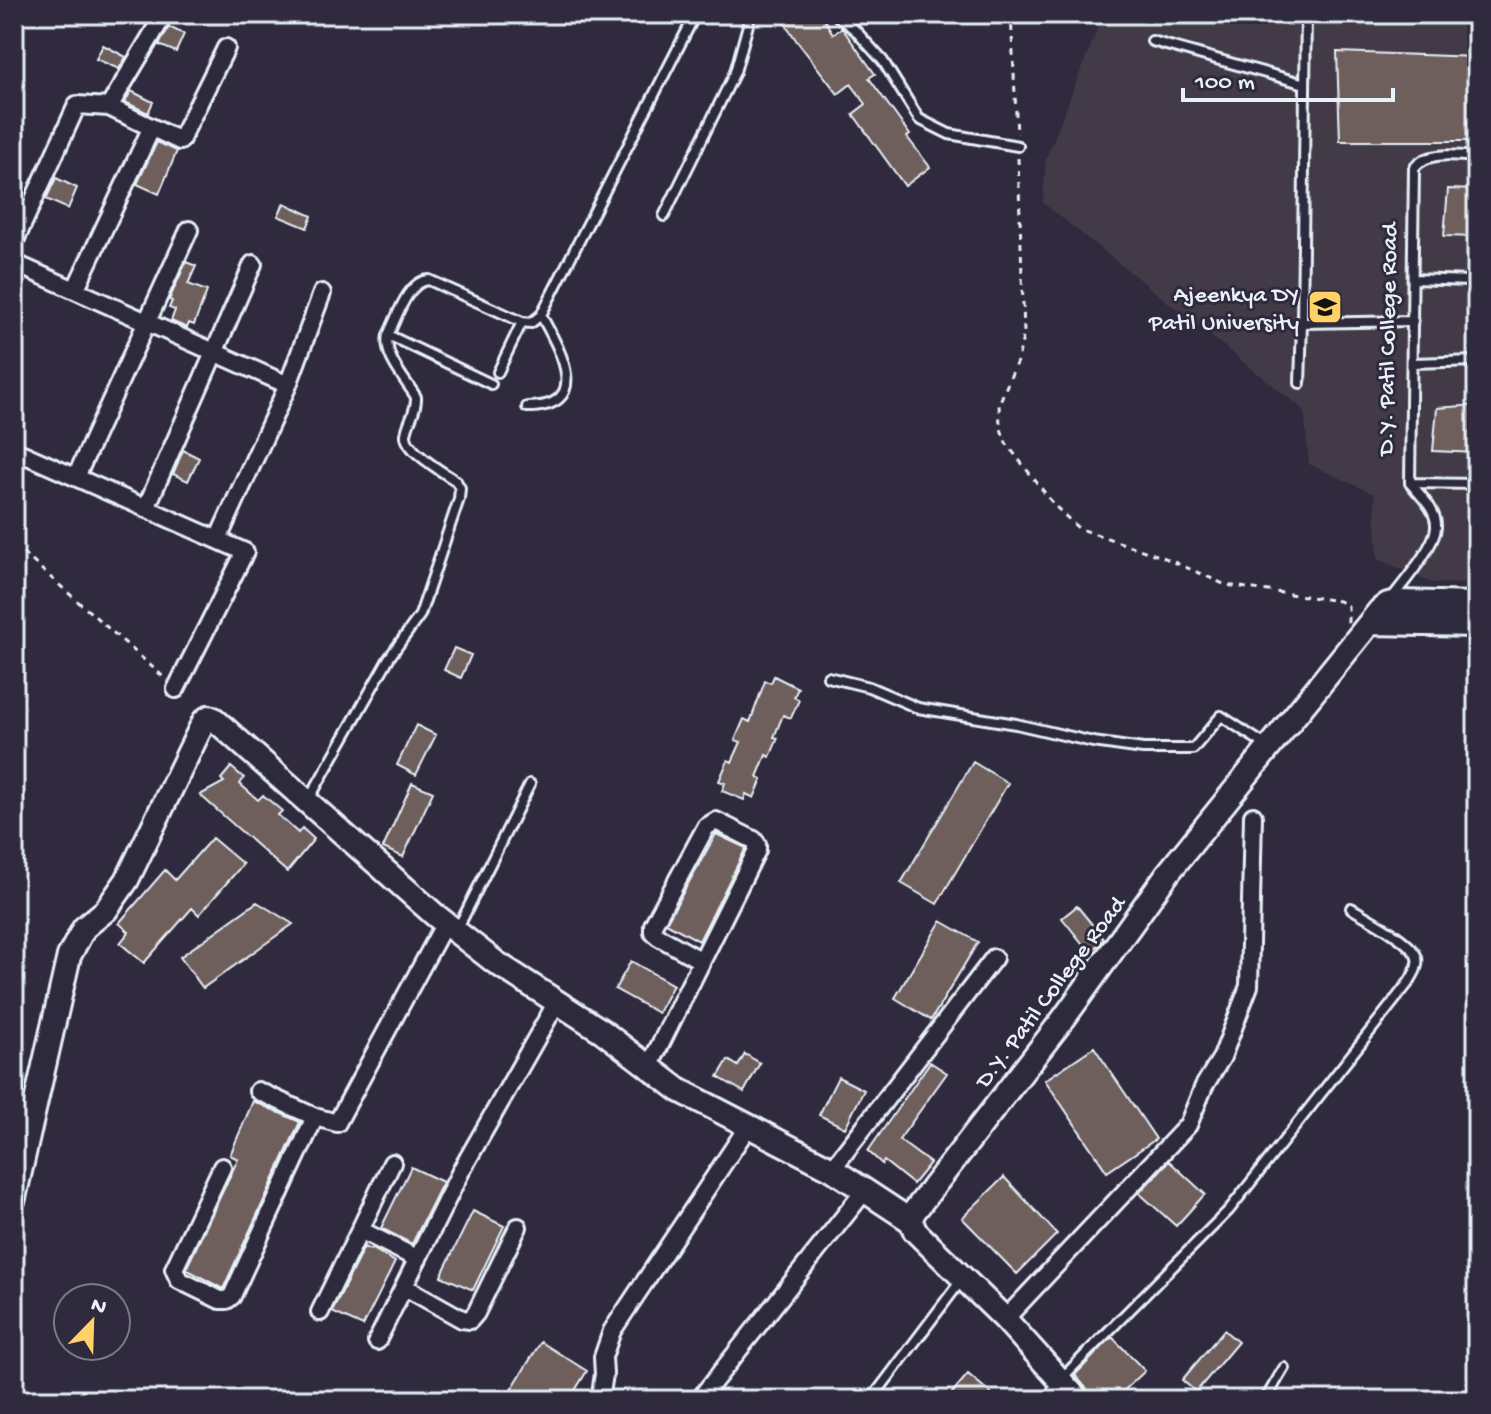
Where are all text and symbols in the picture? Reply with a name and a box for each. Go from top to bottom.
scale bar [1183,52,1393,102]
text: 100 m [1194,69,1255,98]
street label: D.Y. Patil College Road [1373,221,1406,458]
place label: Ajeenkya DY Patil University [1148,282,1299,339]
school or university icon: Ajeenkya DY Patil University [1306,288,1344,326]
street label: D.Y. Patil College Road [969,890,1135,1096]
north arrow [52,1282,132,1362]
text: N [87,1292,110,1322]

